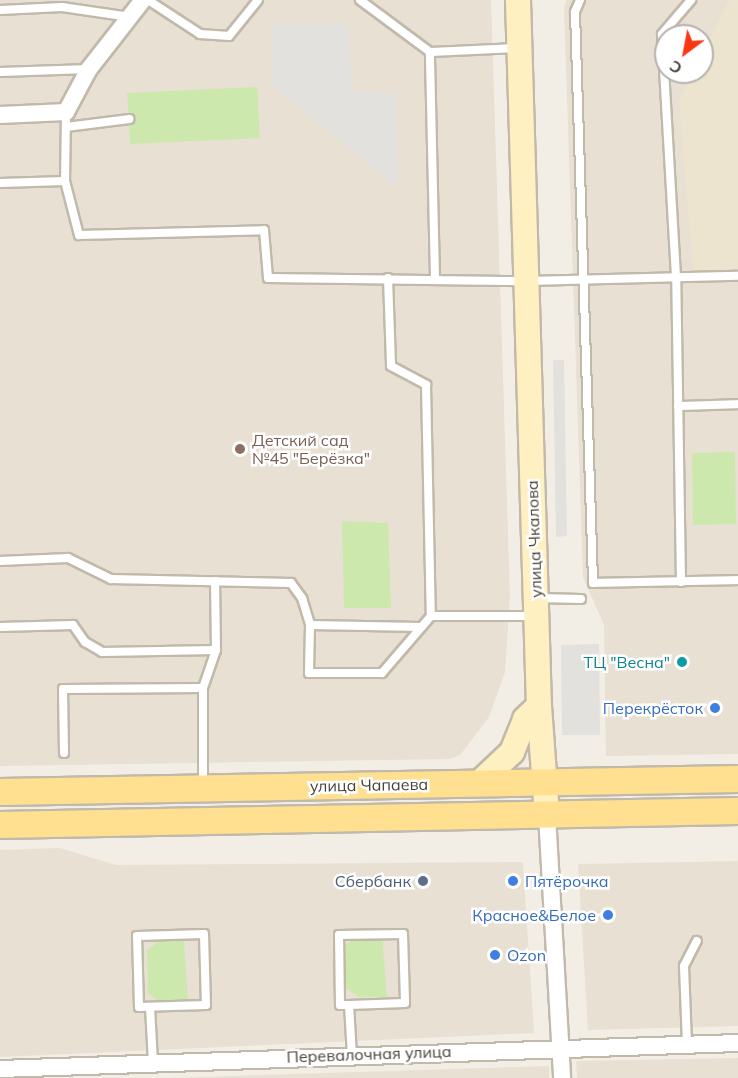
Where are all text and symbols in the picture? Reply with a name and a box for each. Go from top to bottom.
north arrow [654,24,714,84]
text: С [666,56,685,79]
place label: Детский сад №45 "Берёзка" [252,430,370,468]
marker: Детский сад №45 "Берёзка" [233,442,247,456]
street label: улица Чкалова [522,480,546,598]
place label: ТЦ "Весна" [584,652,670,672]
marker: ТЦ "Весна" [675,655,689,669]
place label: Перекрёсток [603,698,703,718]
marker: Перекрёсток [708,701,722,715]
street label: улица Чапаева [310,774,428,796]
place label: Сбербанк [335,871,411,891]
place label: Пятёрочка [525,871,609,891]
marker: Сбербанк [416,874,430,888]
marker: Пятёрочка [506,874,520,888]
place label: Красное&Белое [472,905,596,925]
marker: Красное&Белое [601,908,615,922]
place label: Ozon [507,945,546,965]
marker: Ozon [488,948,502,962]
street label: Перевалочная улица [286,1042,452,1066]

